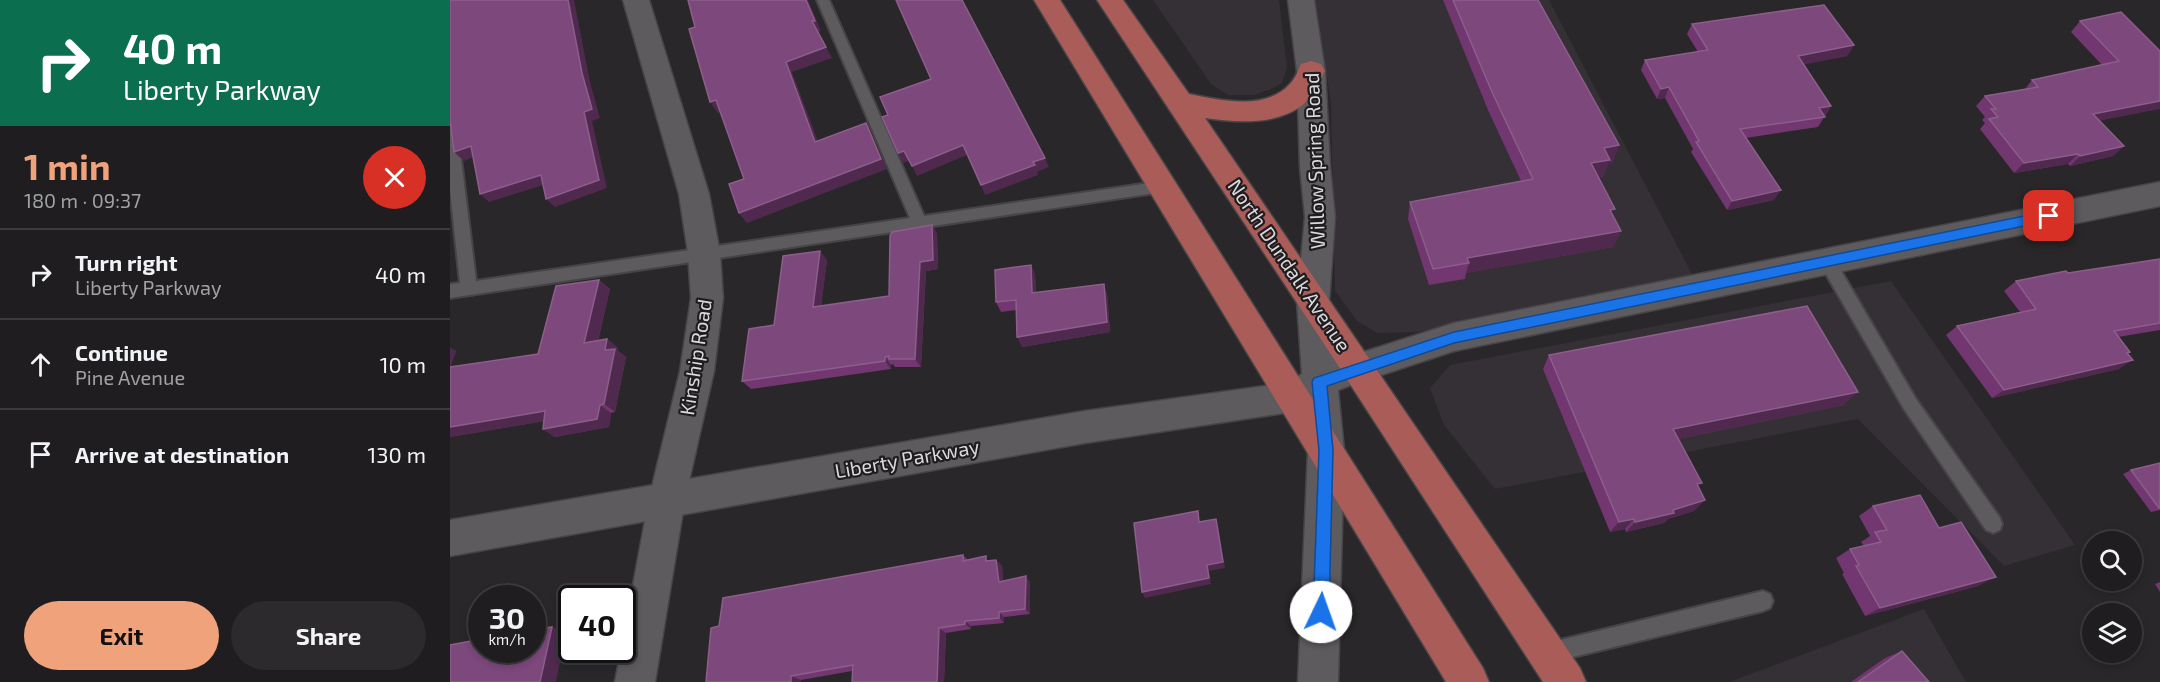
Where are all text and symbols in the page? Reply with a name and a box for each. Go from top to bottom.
text: 40 m [123,22,222,72]
icon: right [24,24,102,102]
street label: Willow Spring Road [1299,72,1329,250]
text: Liberty Parkway [123,73,321,105]
text: 1 min [24,144,111,187]
button: close [363,146,426,209]
street label: North Dundalk Avenue [1223,174,1357,356]
text: 180 m · 09:37 [24,188,141,212]
pin [2023,190,2074,241]
icon: arrive [2032,199,2065,232]
text: Turn right [75,249,177,275]
icon: right [24,258,57,291]
text: 40 m [375,261,426,287]
text: Liberty Parkway [75,275,222,299]
street label: Kinship Road [674,297,716,417]
text: Continue [75,339,168,365]
icon: ahead [24,348,57,381]
text: 10 m [380,351,426,377]
text: Pine Avenue [75,365,185,389]
street label: Liberty Parkway [833,433,982,483]
icon: arrive [24,438,57,471]
text: Arrive at destination [75,441,289,467]
text: 130 m [368,441,426,467]
map controls [2082,531,2142,663]
button: search [2082,531,2142,591]
position arrow [1289,580,1353,644]
speed limit sign: 40 [558,585,636,663]
text: 30 [489,599,525,635]
button: Exit [24,601,219,670]
button: Share [231,601,426,670]
button: layers [2082,603,2142,663]
text: km/h [488,630,526,648]

